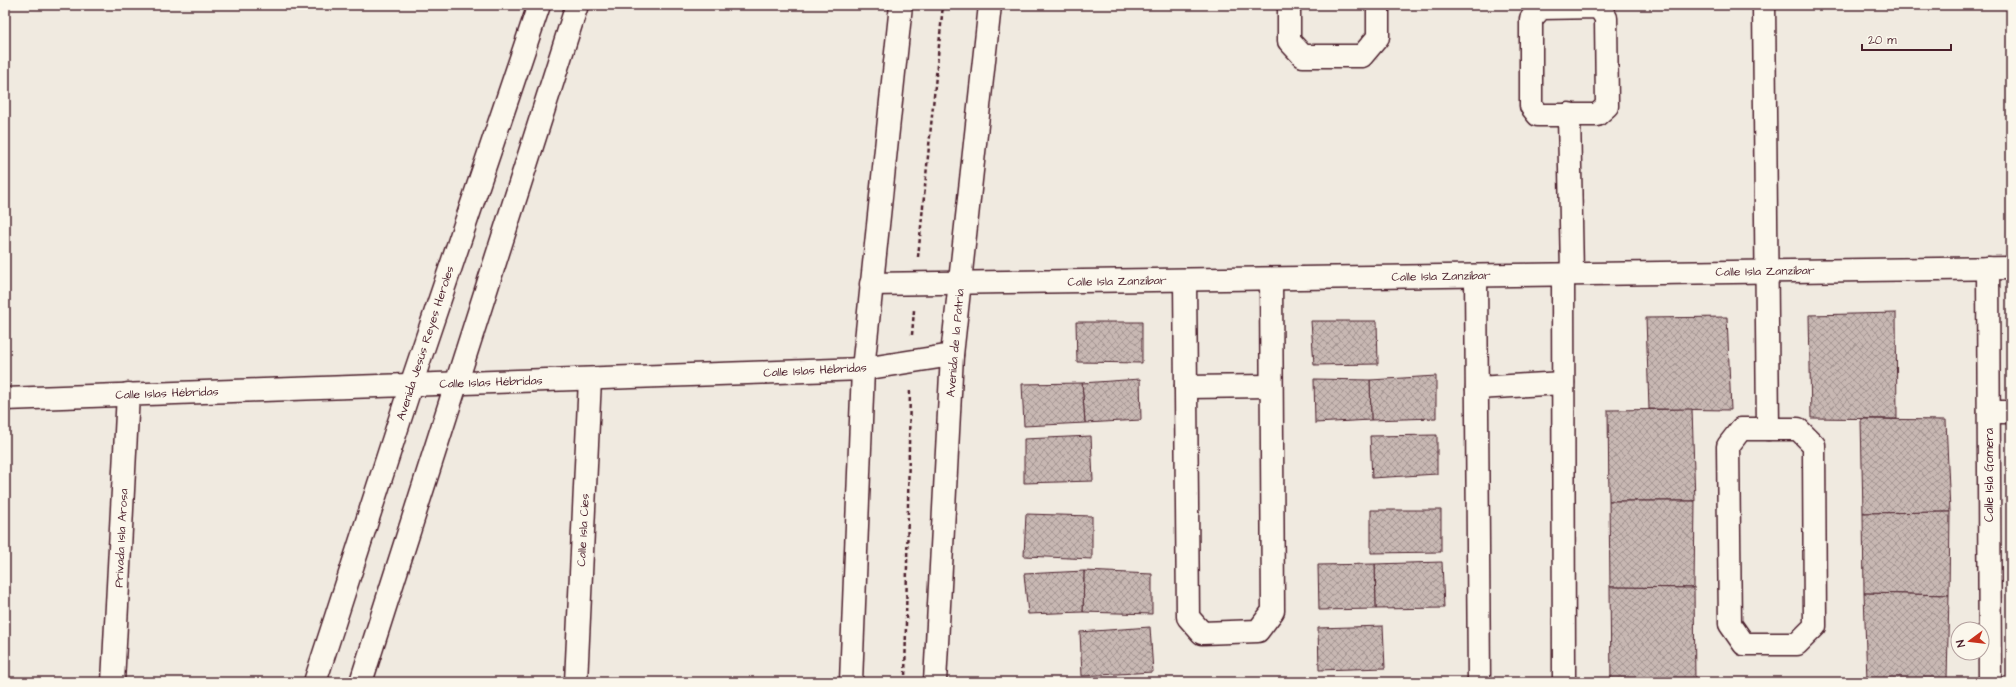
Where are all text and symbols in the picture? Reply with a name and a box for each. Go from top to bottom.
scale bar [1862,26,1951,52]
text: 20 m [1868,32,1897,49]
street label: Calle Isla Zanzíbar [1715,262,1815,281]
street label: Avenida Jesús Reyes Heroles [392,264,459,423]
street label: Calle Isla Zanzíbar [1391,267,1491,286]
street label: Calle Isla Zanzíbar [1067,272,1167,291]
street label: Avenida de la Patria [942,288,969,398]
street label: Calle Islas Hébridas [763,359,867,382]
street label: Calle Islas Hébridas [439,372,543,393]
street label: Calle Islas Hébridas [115,383,219,404]
street label: Calle Isla Gomera [1981,428,1998,522]
street label: Privada Isla Arosa [110,488,133,588]
street label: Calle Isla Cíes [573,493,594,567]
north arrow [1950,621,1990,661]
text: N [1953,638,1969,649]

